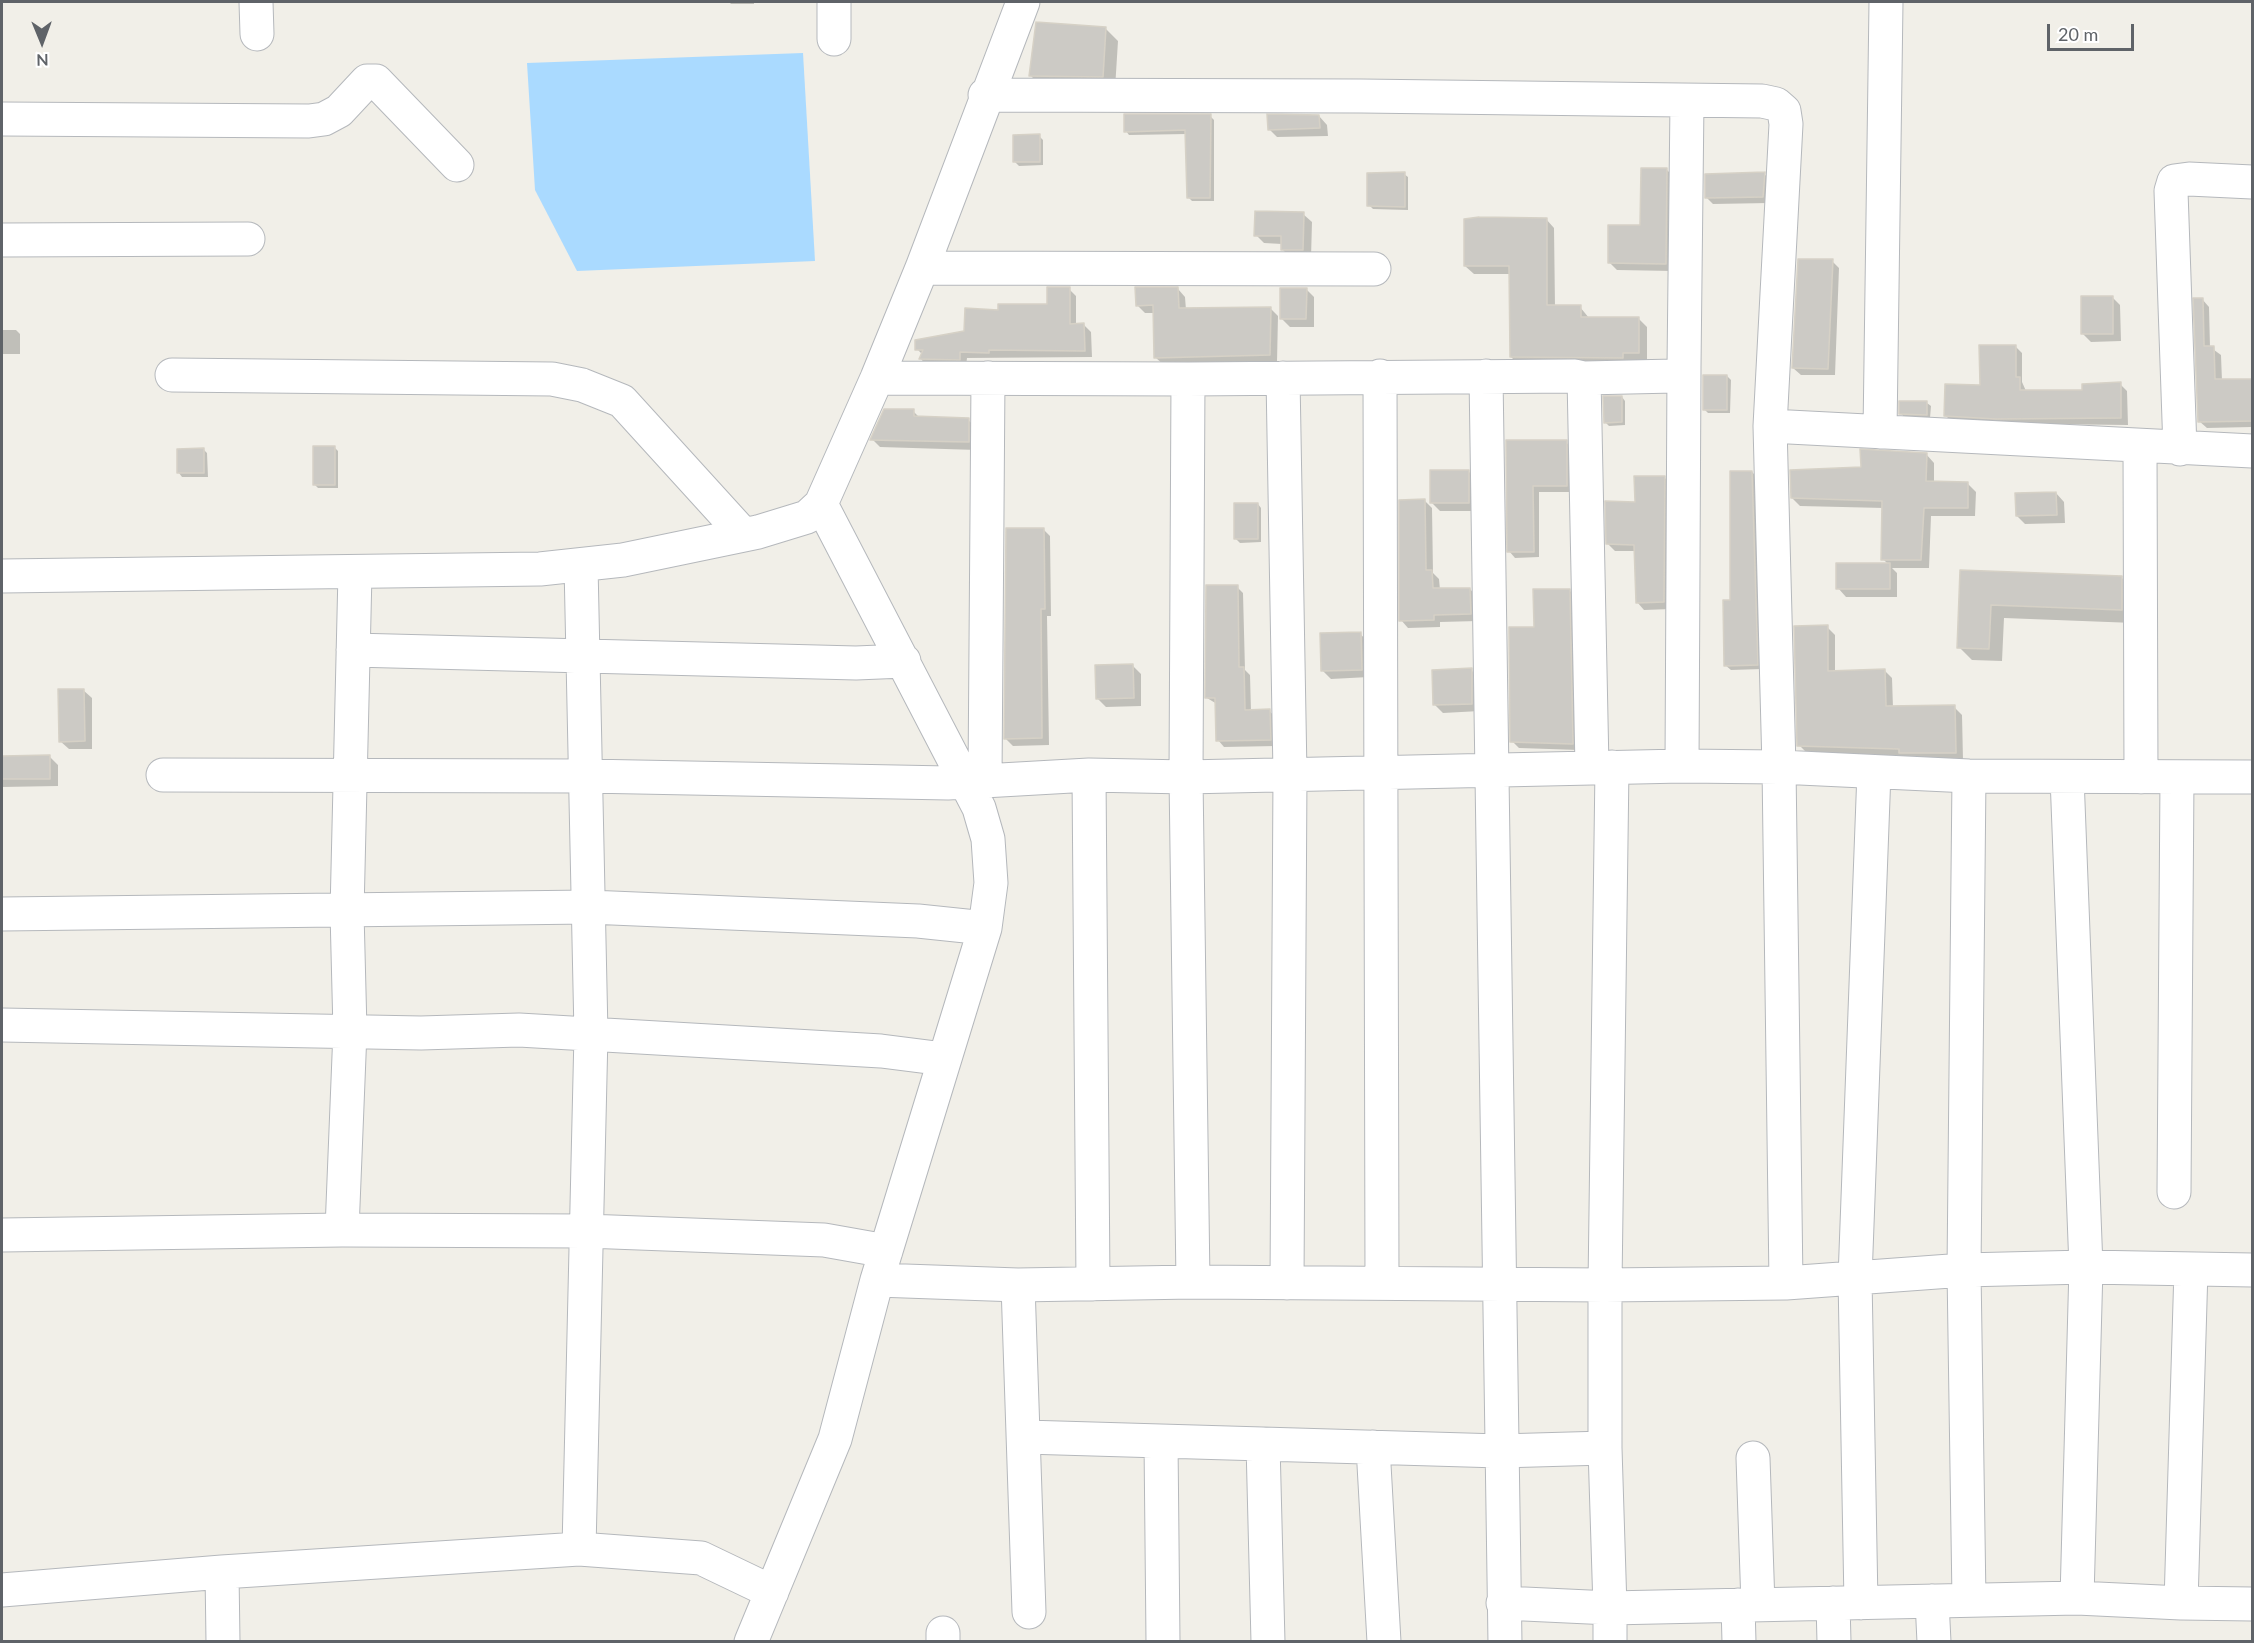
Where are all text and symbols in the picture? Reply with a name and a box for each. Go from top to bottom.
north arrow [12,12,72,72]
scale bar [2050,12,2137,50]
text: 20 m [2058,23,2098,45]
text: N [36,51,49,70]

